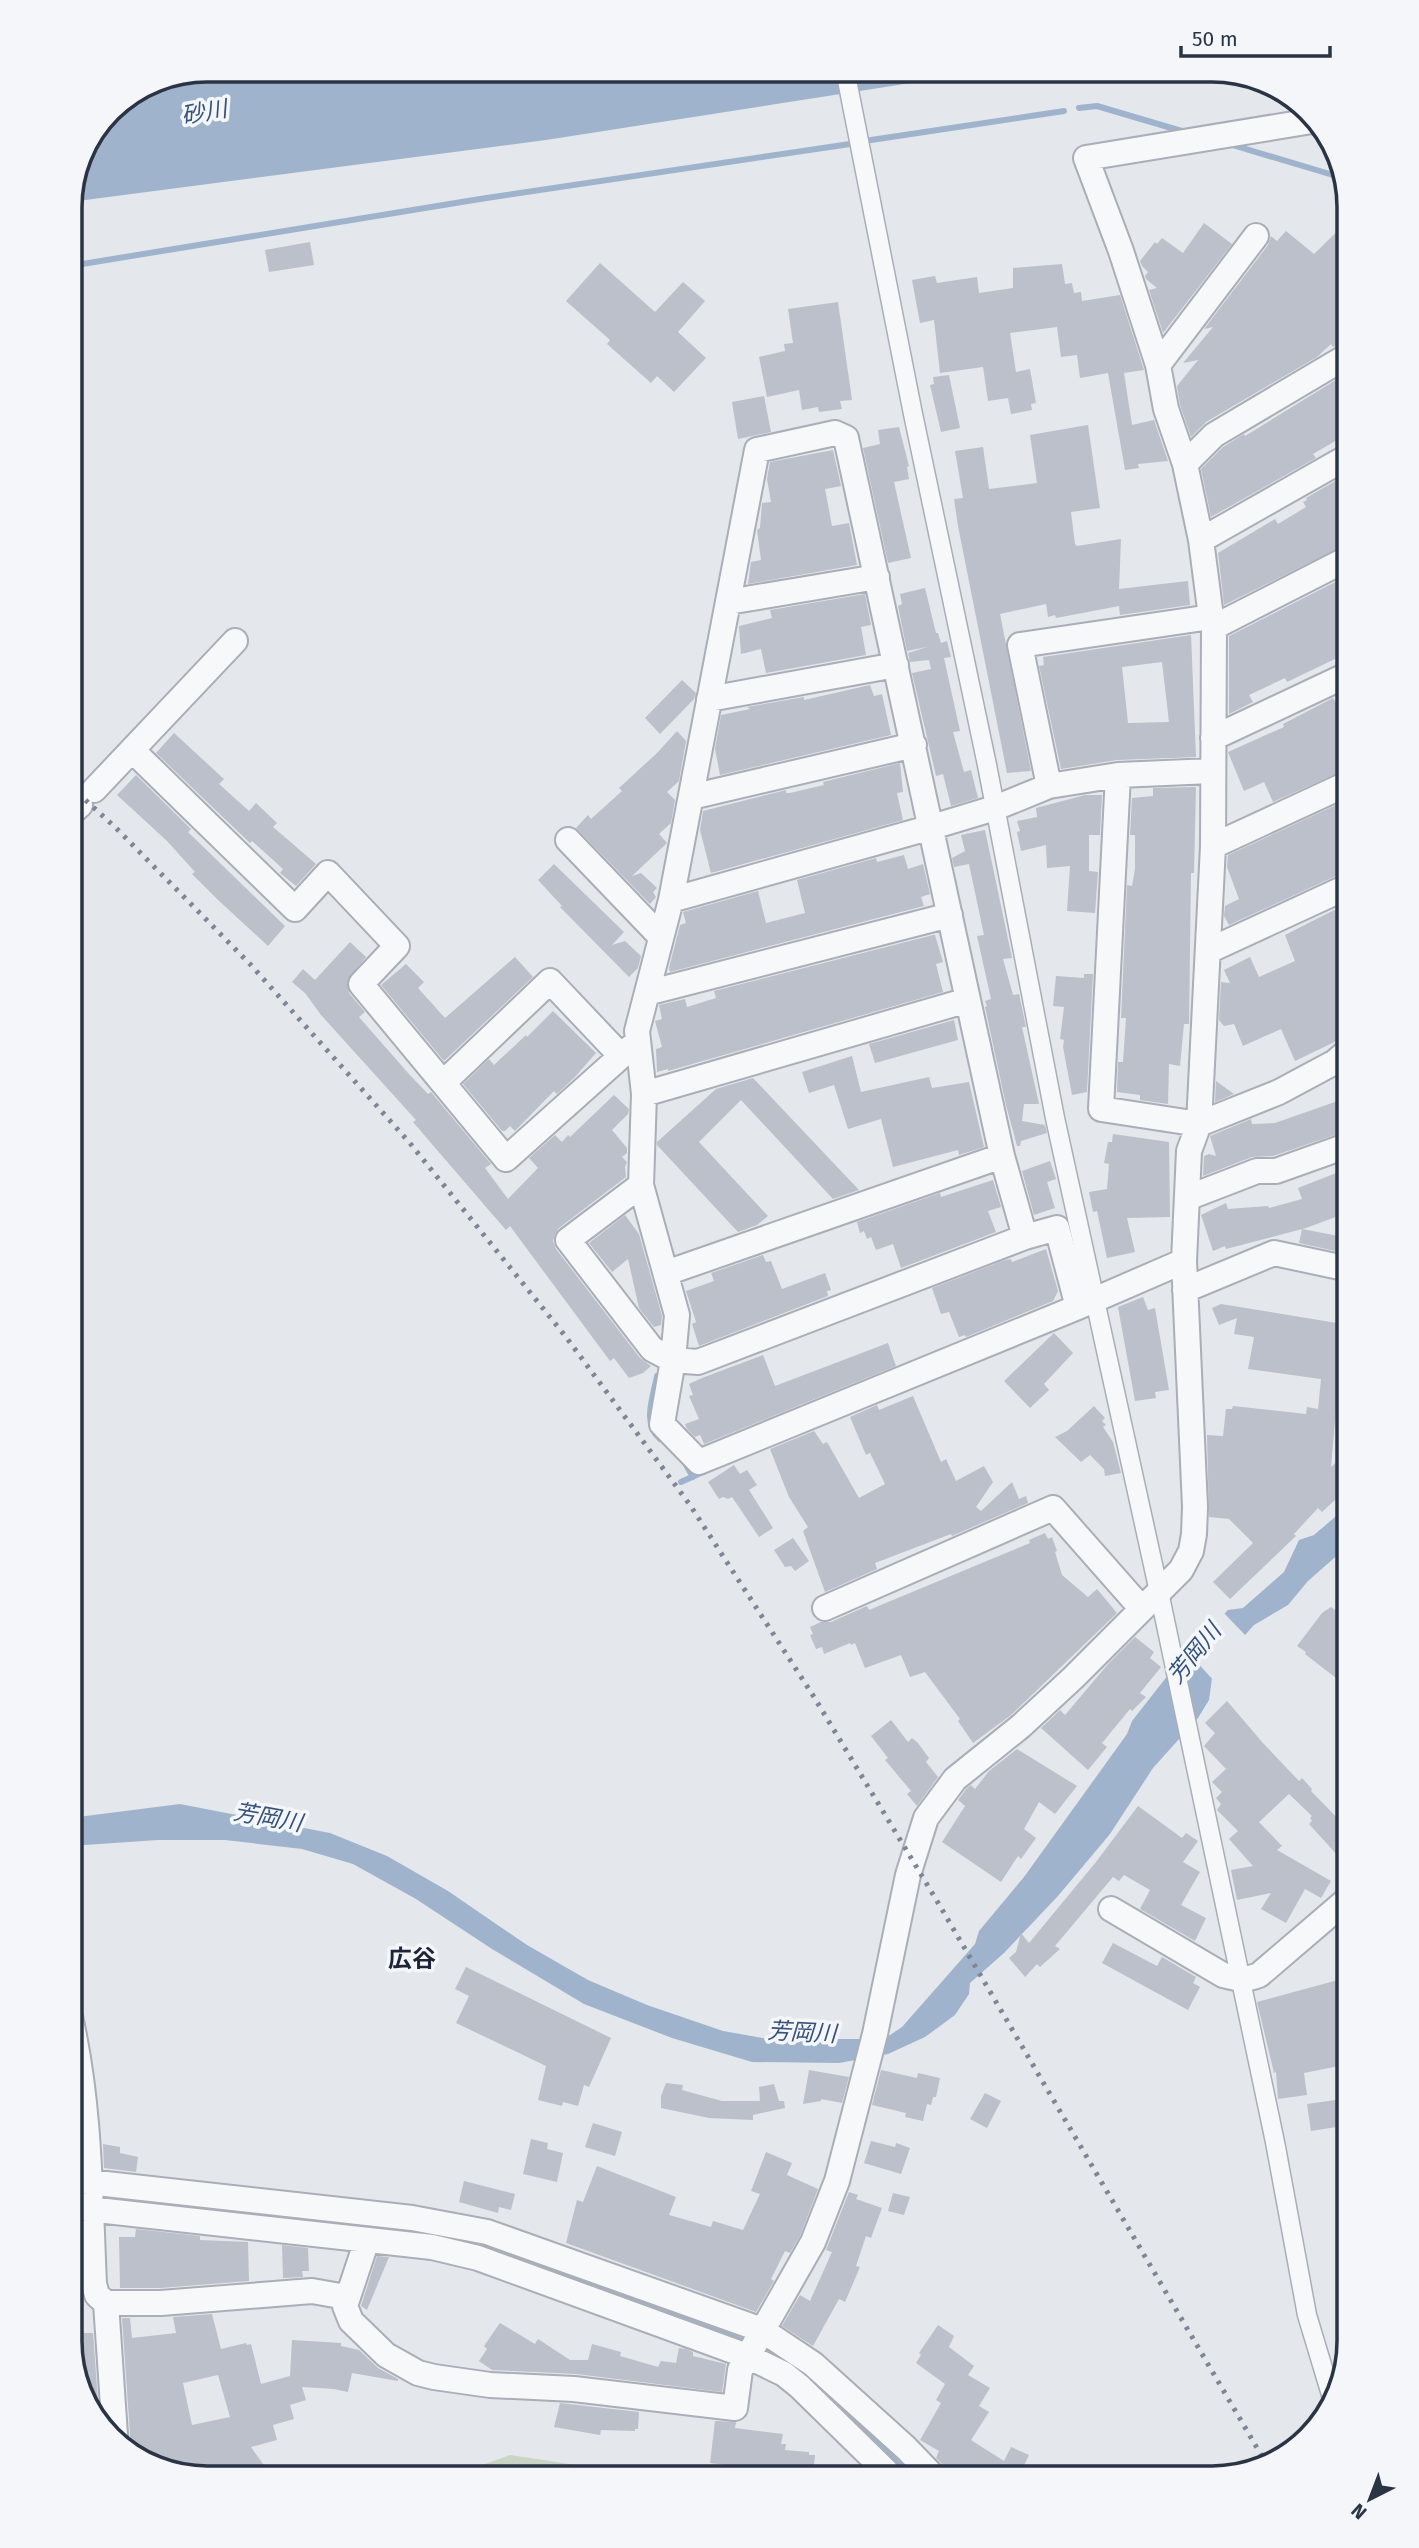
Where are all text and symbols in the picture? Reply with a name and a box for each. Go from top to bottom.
scale bar [1181,14,1330,58]
text: 50 m [1192,26,1238,52]
water label: 砂川 [179,94,232,130]
water label: 芳岡川 [1161,1615,1228,1689]
water label: 芳岡川 [232,1797,307,1837]
district label: 広谷 [388,1945,436,1973]
water label: 芳岡川 [767,2016,840,2048]
north arrow [1335,2464,1405,2534]
text: N [1347,2498,1371,2524]

